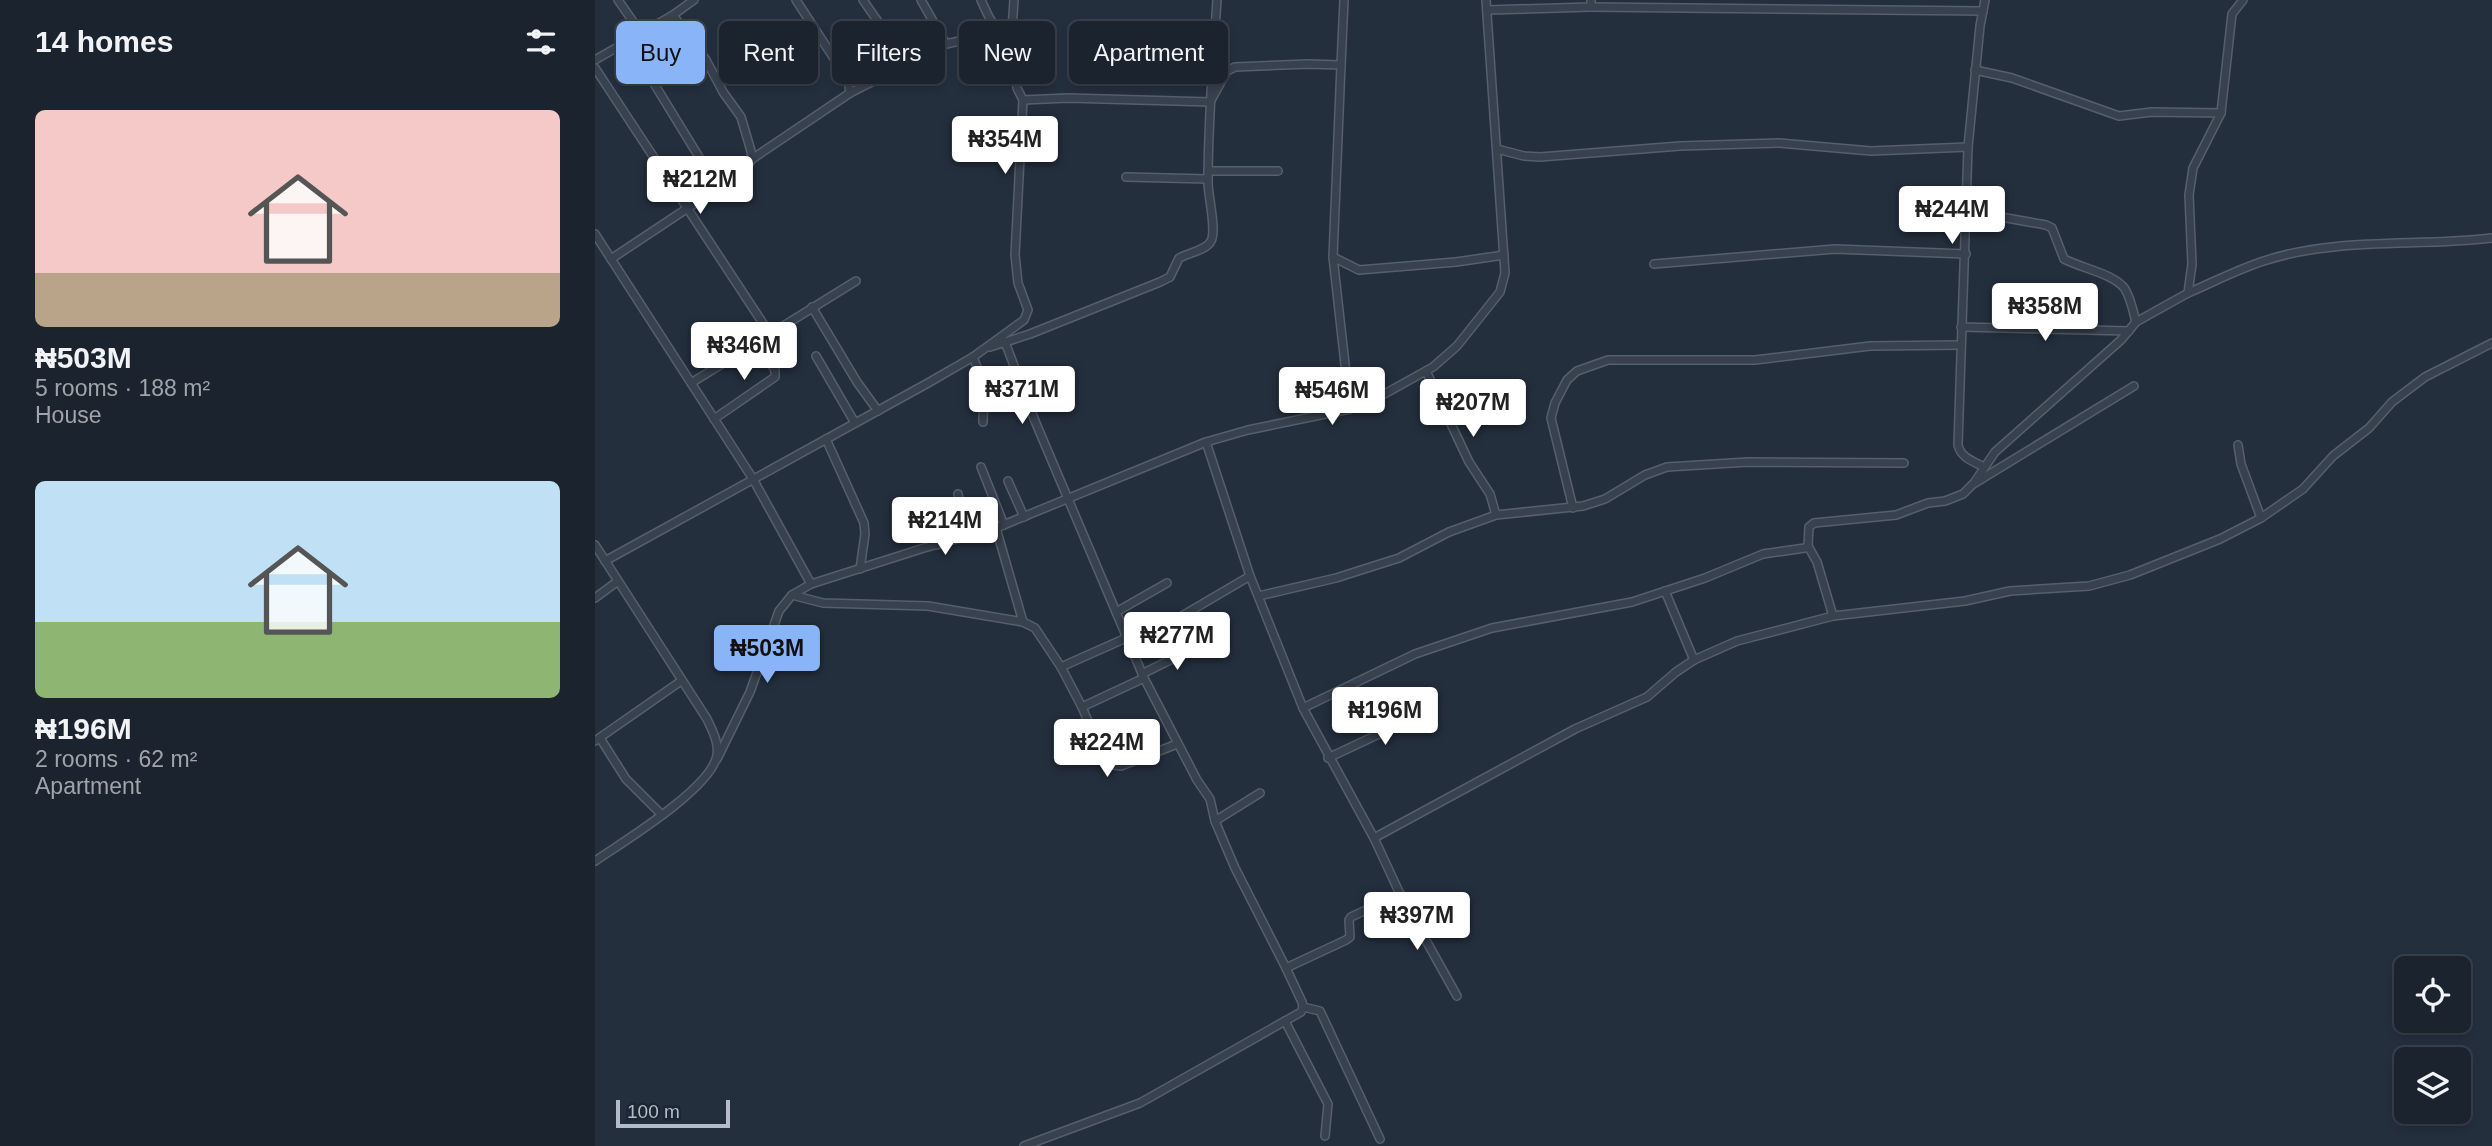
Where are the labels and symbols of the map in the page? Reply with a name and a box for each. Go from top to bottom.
pin: ₦354M [956,116,1054,176]
pin: ₦212M [651,156,749,216]
pin: ₦244M [1903,187,2001,246]
pin: ₦358M [1996,284,2094,343]
pin: ₦346M [695,322,793,382]
pin: ₦371M [973,366,1071,426]
pin: ₦546M [1283,368,1381,427]
pin: ₦207M [1424,380,1522,439]
pin: ₦214M [896,498,994,557]
pin: ₦277M [1128,612,1226,672]
pin: ₦503M [718,626,816,685]
pin: ₦196M [1336,688,1434,747]
pin: ₦224M [1058,720,1156,779]
pin: ₦397M [1368,892,1466,952]
scale bar [616,1097,730,1129]

